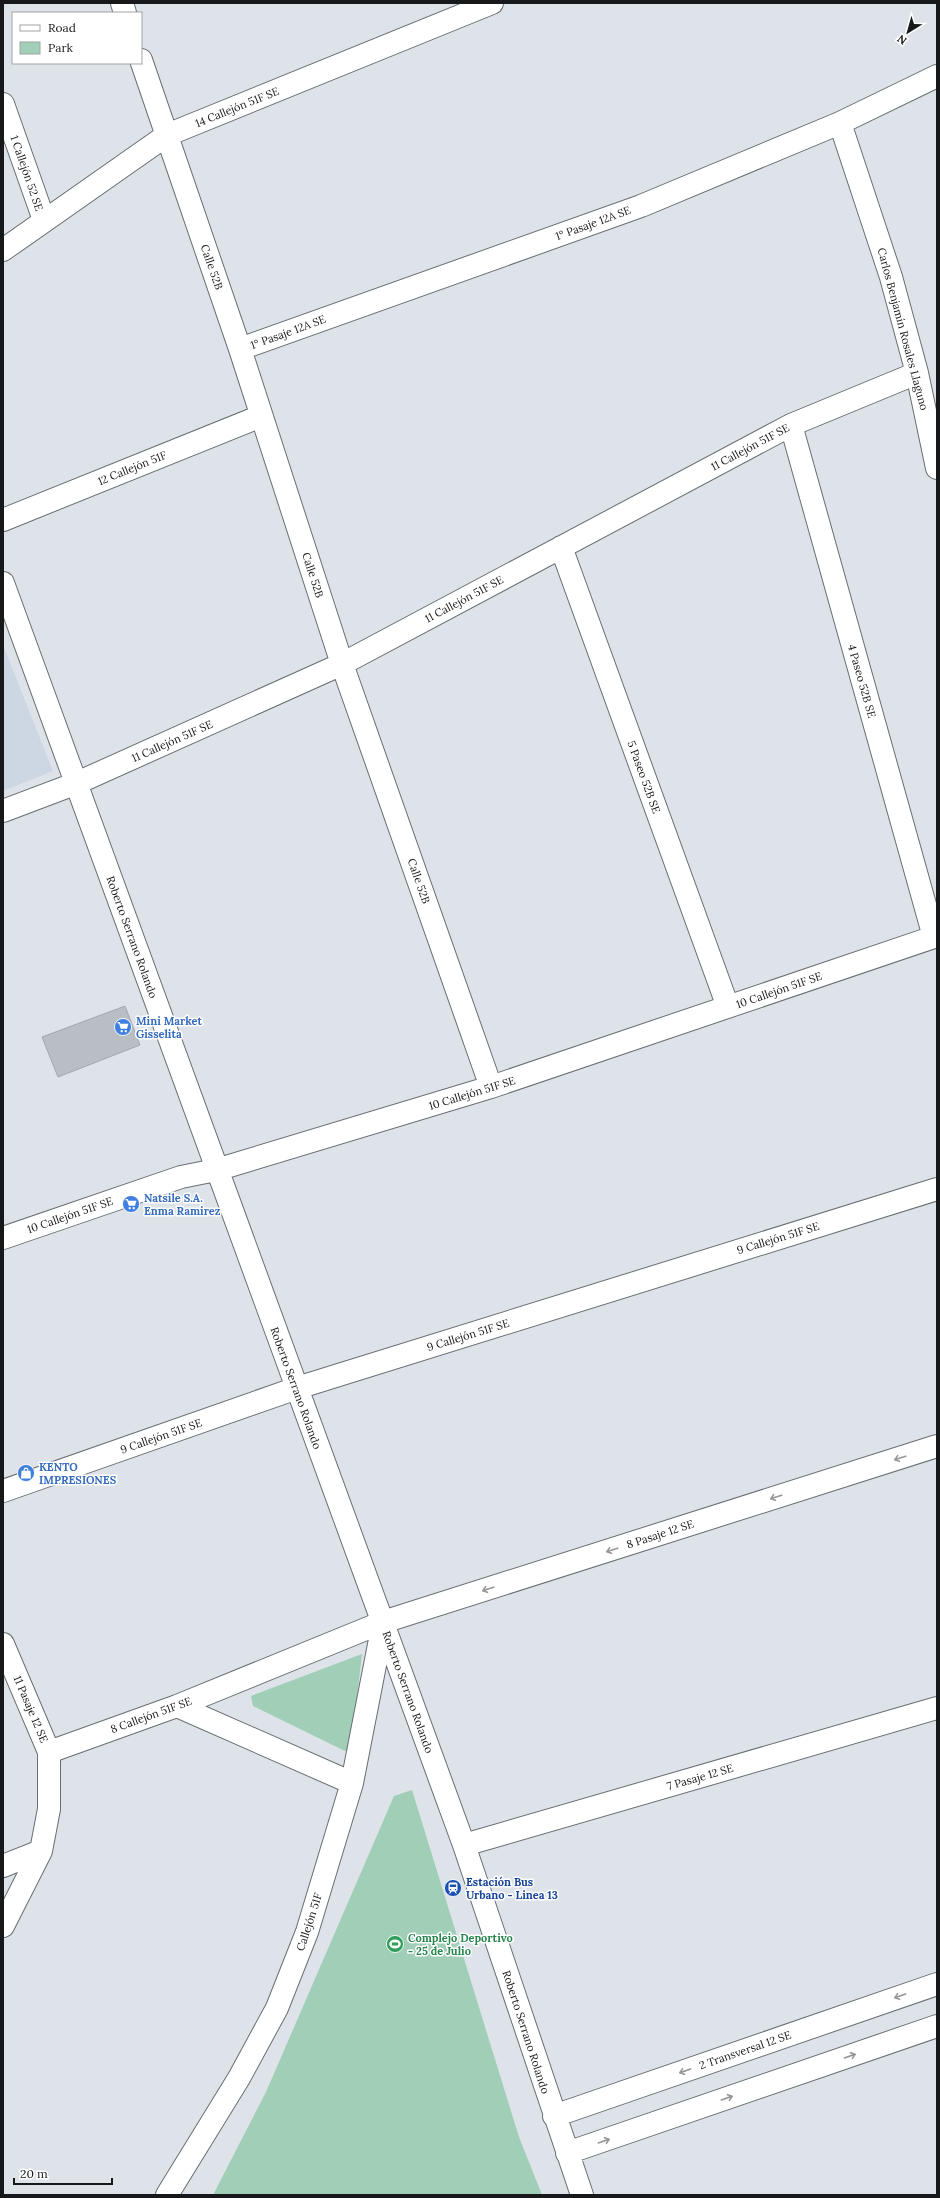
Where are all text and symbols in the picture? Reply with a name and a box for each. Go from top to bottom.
legend [12,12,142,64]
north arrow [888,12,928,52]
text: Road [48,20,76,35]
text: N [894,32,910,48]
text: Park [48,40,74,55]
street label: 14 Callejón 51F SE [193,84,281,130]
street label: 1 Callejón 52 SE [8,133,47,213]
street label: 1° Pasaje 12A SE [554,203,633,243]
street label: Calle 52B [198,243,226,292]
street label: Carlos Benjamín Rosales Llaguno [875,246,931,412]
street label: 1° Pasaje 12A SE [249,312,328,352]
street label: 11 Callejón 51F SE [708,420,792,474]
street label: 12 Callejón 51F [96,448,168,488]
street label: Calle 52B [299,551,327,600]
street label: 11 Callejón 51F SE [422,572,506,626]
street label: 4 Paseo 52B SE [845,642,879,720]
street label: 11 Callejón 51F SE [129,717,215,765]
street label: 5 Paseo 52B SE [624,739,664,815]
street label: Calle 52B [405,857,433,906]
street label: Roberto Serrano Rolando [103,874,161,1000]
street label: 10 Callejón 51F SE [734,969,824,1011]
place label: Mini Market Gisselita [136,1014,202,1041]
supermarket icon: Mini Market Gisselita [113,1017,133,1037]
street label: 10 Callejón 51F SE [427,1073,517,1113]
place label: Natsile S.A. Enma Ramirez [144,1191,221,1218]
street label: 10 Callejón 51F SE [25,1194,115,1236]
supermarket icon: Natsile S.A. Enma Ramirez [121,1194,141,1214]
street label: 9 Callejón 51F SE [735,1219,821,1257]
street label: 9 Callejón 51F SE [425,1316,511,1354]
street label: Roberto Serrano Rolando [267,1325,325,1451]
street label: 9 Callejón 51F SE [118,1415,204,1457]
one-way arrow [894,1455,907,1462]
place label: KENTO IMPRESIONES [39,1460,117,1487]
shop icon: KENTO IMPRESIONES [16,1463,36,1483]
one-way arrow [770,1494,783,1501]
street label: 8 Pasaje 12 SE [625,1517,695,1551]
one-way arrow [606,1546,618,1554]
one-way arrow [482,1586,495,1593]
street label: Roberto Serrano Rolando [379,1629,437,1755]
street label: 11 Pasaje 12 SE [11,1673,51,1745]
street label: 8 Callejón 51F SE [109,1694,194,1736]
street label: 7 Pasaje 12 SE [665,1761,735,1793]
place label: Estación Bus Urbano - Linea 13 [466,1875,558,1902]
station icon: Estación Bus Urbano - Linea 13 [443,1878,463,1898]
street label: Callejón 51F [293,1891,325,1953]
place label: Complejo Deportivo - 25 de Julio [408,1931,513,1958]
sports icon: Complejo Deportivo - 25 de Julio [385,1934,405,1954]
street label: Roberto Serrano Rolando [499,1968,553,2096]
one-way arrow [895,1993,907,2001]
street label: 2 Transversal 12 SE [697,2028,793,2072]
one-way arrow [843,2052,856,2059]
one-way arrow [679,2067,691,2075]
one-way arrow [720,2094,732,2102]
one-way arrow [597,2136,609,2144]
scale bar [14,2160,112,2186]
text: 20 m [20,2166,48,2181]

